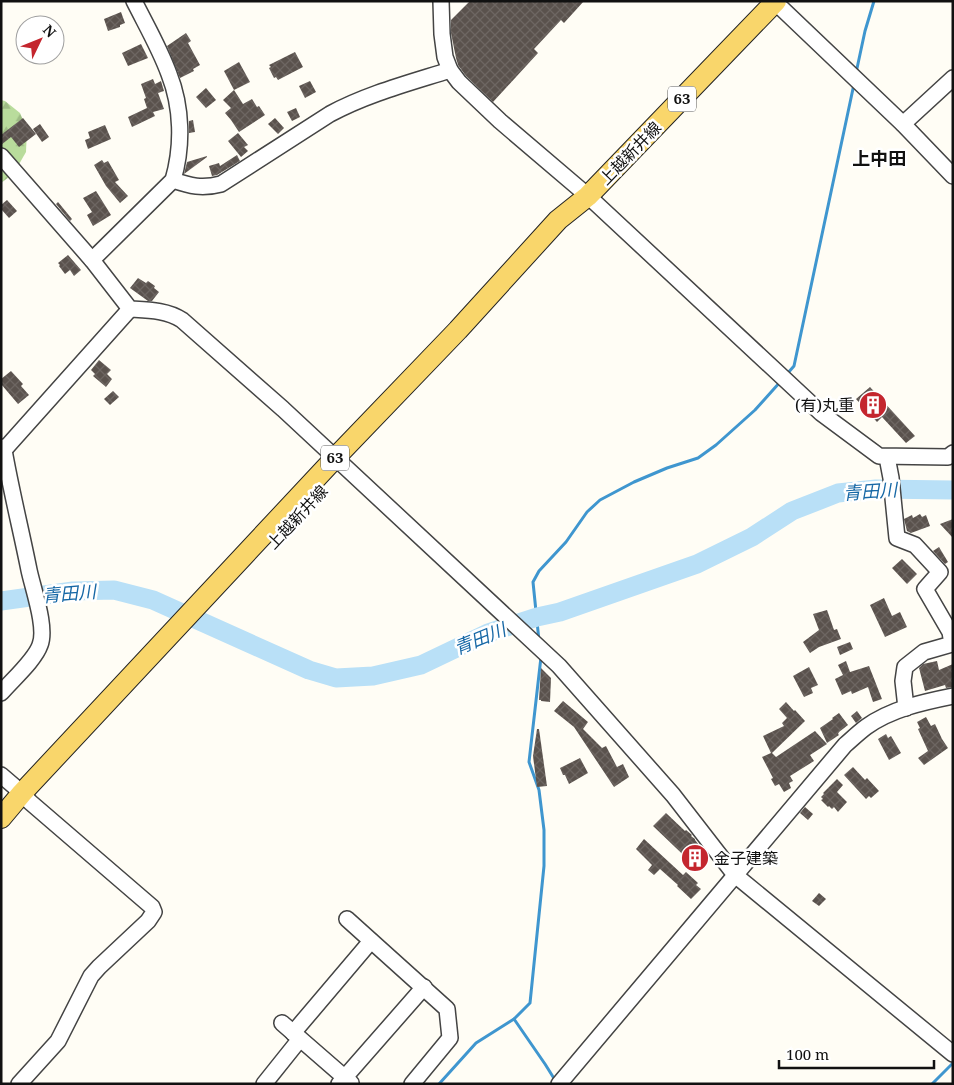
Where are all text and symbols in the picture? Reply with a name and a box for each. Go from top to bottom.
north arrow [15,15,65,65]
text: N [39,20,61,41]
road number: 63 [668,86,696,112]
street label: 上越新井線 [594,117,666,189]
district label: 上中田 [852,146,906,170]
building icon: (有)丸重 [858,390,888,420]
place label: (有)丸重 [795,394,854,416]
road number: 63 [321,446,349,470]
water label: 青田川 [842,477,900,505]
street label: 上越新井線 [262,480,332,554]
water label: 青田川 [41,579,99,607]
water label: 青田川 [450,616,511,659]
building icon: 金子建築 [680,843,710,873]
place label: 金子建築 [714,847,778,869]
scale bar [779,1038,934,1070]
text: 100 m [786,1044,829,1064]

